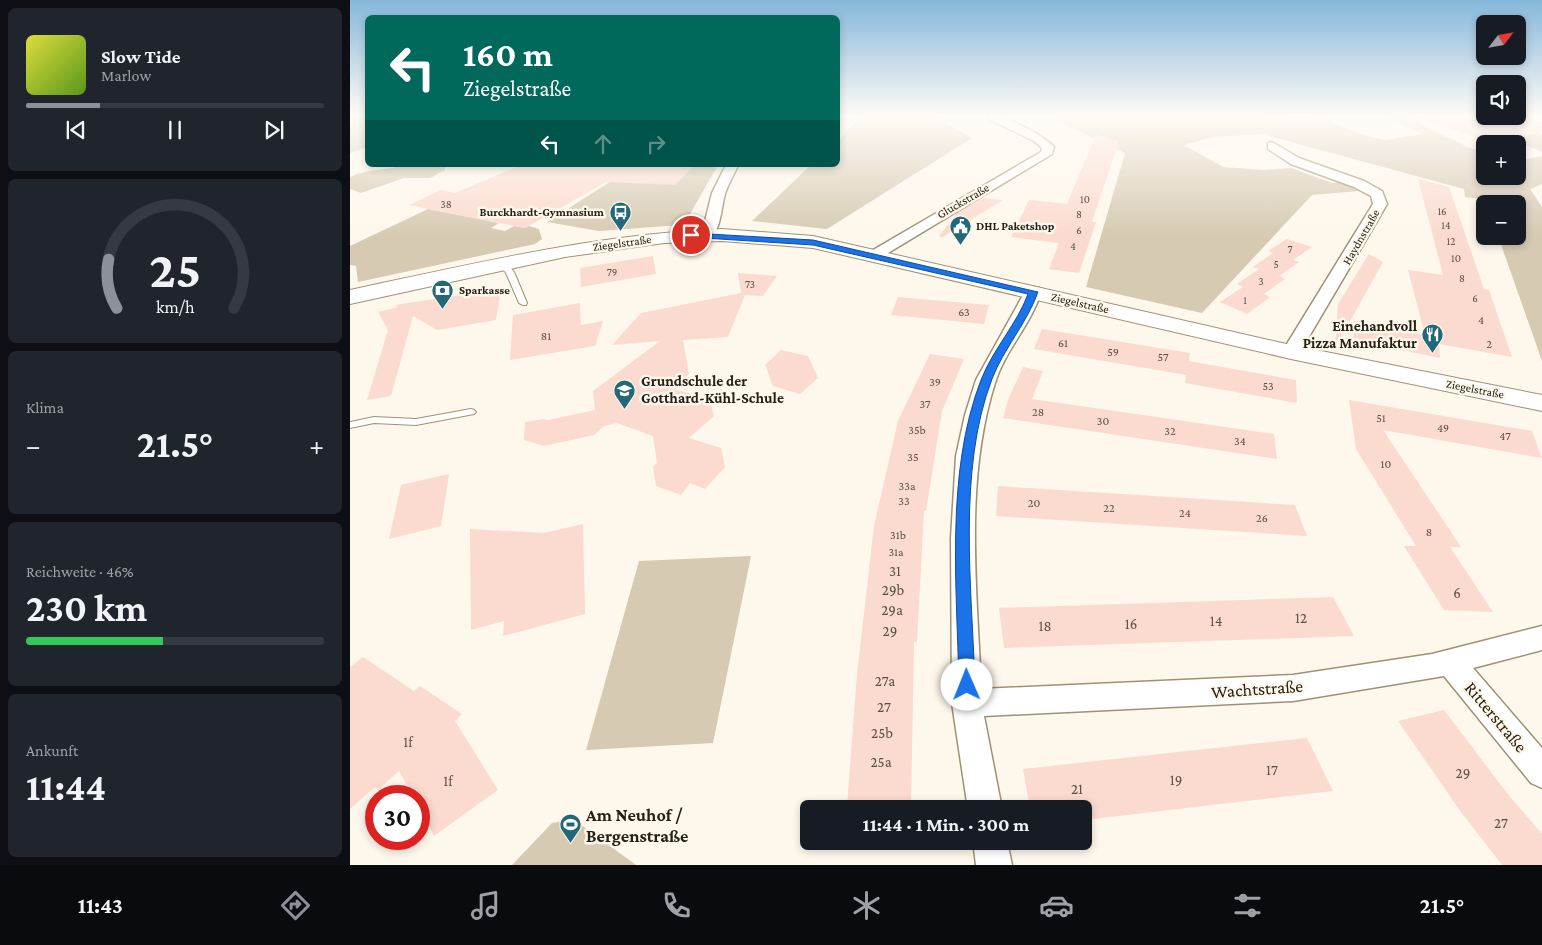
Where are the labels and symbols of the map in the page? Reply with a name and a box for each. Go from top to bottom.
north arrow [1476,15,1526,65]
street label: Gluckstraße [934,180,992,222]
house number: 10 [1080,193,1090,205]
house number: 38 [440,198,452,210]
bus stop icon: Burckhardt-Gymnasium [608,200,632,231]
place label: Burckhardt-Gymnasium [479,205,605,219]
house number: 16 [1437,205,1447,217]
street label: Haydnstraße [1339,207,1383,267]
house number: 8 [1076,208,1082,220]
pin [670,214,712,256]
public building icon: DHL Paketshop [948,214,972,245]
place label: DHL Paketshop [976,219,1055,233]
house number: 14 [1441,219,1451,231]
house number: 6 [1076,224,1082,236]
street label: Ziegelstraße [592,232,652,254]
house number: 12 [1447,235,1455,247]
house number: 4 [1070,240,1076,252]
house number: 7 [1287,243,1293,255]
house number: 10 [1451,252,1461,264]
house number: 5 [1273,258,1279,270]
house number: 79 [607,266,617,278]
house number: 8 [1459,272,1465,284]
house number: 3 [1258,275,1264,287]
bank icon: Sparkasse [431,278,455,309]
house number: 73 [745,278,755,290]
place label: Sparkasse [459,283,510,297]
street label: Ziegelstraße [1050,290,1110,316]
house number: 6 [1472,292,1478,304]
house number: 1 [1243,294,1247,306]
house number: 63 [958,305,970,319]
house number: 4 [1478,313,1484,327]
place label: Einehandvoll Pizza Manufaktur [1303,318,1418,351]
restaurant icon: Einehandvoll Pizza Manufaktur [1421,323,1445,354]
house number: 81 [541,329,551,343]
house number: 61 [1058,336,1068,350]
house number: 2 [1486,337,1492,351]
house number: 59 [1107,345,1119,359]
house number: 57 [1158,350,1169,364]
place label: Grundschule der Gotthard-Kühl-Schule [641,373,784,406]
house number: 39 [929,375,941,389]
street label: Ziegelstraße [1445,376,1505,402]
school or university icon: Grundschule der Gotthard-Kühl-Schule [613,378,637,409]
house number: 53 [1262,379,1274,393]
house number: 37 [919,397,931,411]
house number: 28 [1032,405,1044,419]
house number: 51 [1376,411,1386,425]
house number: 30 [1097,414,1109,428]
house number: 49 [1437,421,1449,435]
house number: 35b [908,423,926,437]
house number: 32 [1164,424,1176,438]
house number: 47 [1499,429,1511,443]
house number: 34 [1234,434,1246,448]
house number: 35 [907,450,919,464]
house number: 10 [1381,457,1392,471]
house number: 33a [899,479,916,493]
house number: 33 [898,494,910,508]
house number: 20 [1028,496,1040,510]
house number: 22 [1103,501,1115,515]
house number: 24 [1179,506,1191,520]
house number: 26 [1256,511,1268,525]
house number: 8 [1426,525,1432,539]
house number: 31b [890,528,906,542]
house number: 31a [888,545,904,559]
house number: 31 [889,563,901,579]
house number: 29b [882,582,905,598]
house number: 6 [1453,585,1461,601]
house number: 29a [881,602,903,618]
house number: 12 [1295,610,1307,626]
house number: 14 [1210,613,1222,629]
house number: 16 [1125,616,1137,632]
house number: 18 [1038,618,1052,634]
house number: 29 [883,623,897,639]
position arrow [940,658,992,710]
house number: 27a [875,673,895,689]
street label: Wachtstraße [1210,676,1304,702]
street label: Ritterstraße [1461,678,1531,756]
house number: 27 [877,699,891,715]
house number: 25b [871,725,893,741]
house number: 1f [403,734,414,750]
house number: 25a [870,754,892,770]
house number: 17 [1266,762,1278,778]
house number: 29 [1456,765,1470,781]
house number: 19 [1170,772,1182,788]
house number: 1f [443,773,454,789]
house number: 21 [1071,781,1083,797]
speed limit sign: 30 [365,785,430,850]
place label: Am Neuhof / Bergenstraße [585,805,688,846]
sports icon: Am Neuhof / Bergenstraße [558,813,582,844]
house number: 27 [1494,815,1508,831]

